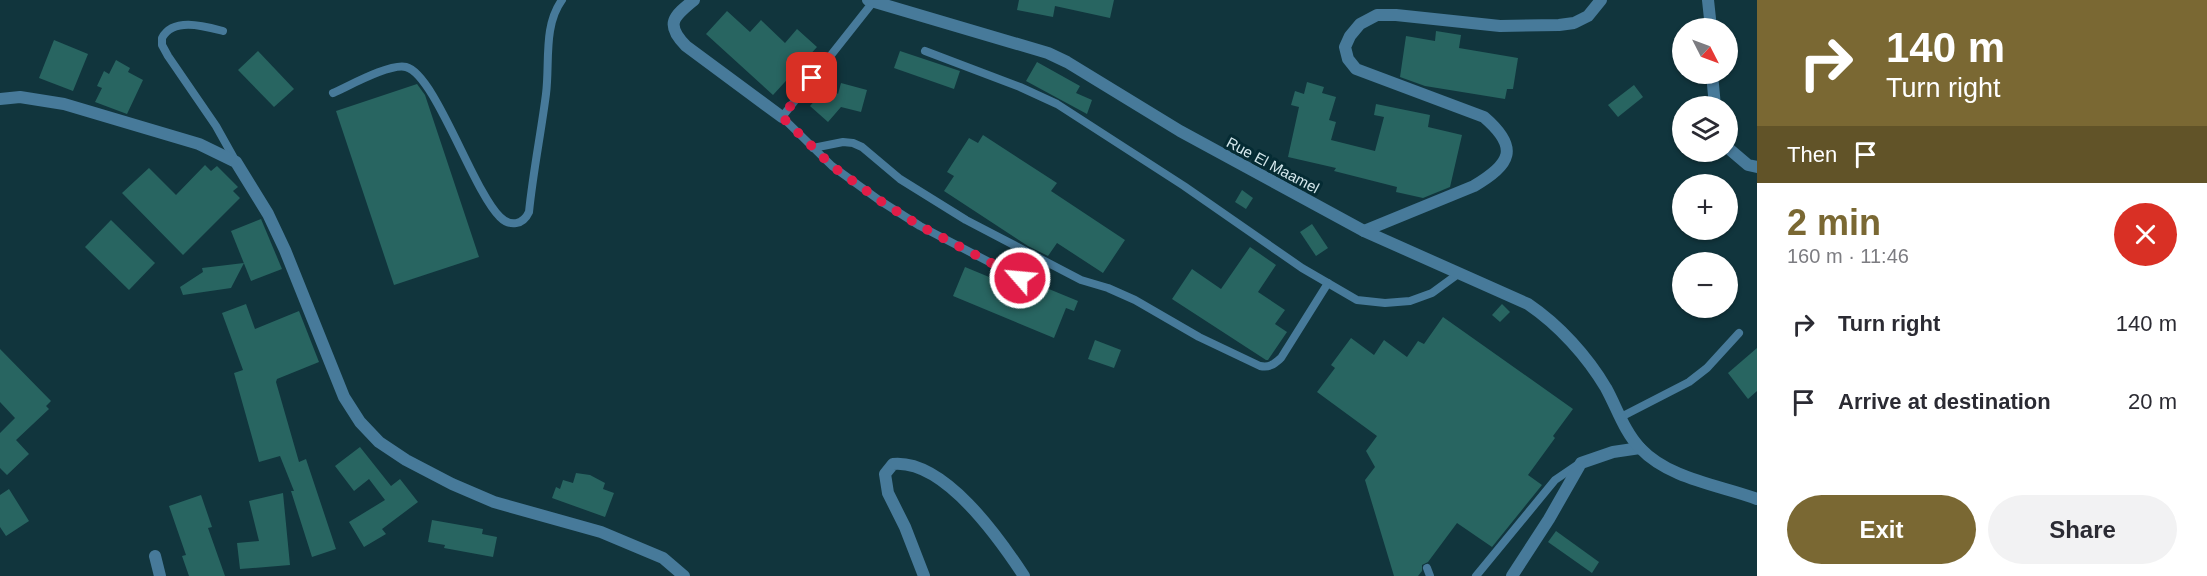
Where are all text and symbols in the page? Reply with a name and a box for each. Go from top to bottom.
north arrow [1672,18,1738,84]
map controls [1672,18,1738,318]
icon: right [1787,24,1865,102]
text: 140 m [1886,24,2005,71]
pin [786,52,837,103]
icon: arrive [795,61,828,94]
text: Turn right [1886,73,2001,103]
button: layers [1672,96,1738,162]
street label: Rue El Maamel [1224,133,1322,197]
icon: arrive [1849,138,1882,171]
text: Then [1787,142,1837,167]
button: + [1672,174,1738,240]
text: 2 min [1787,202,1881,243]
button: close [2114,203,2177,266]
text: 160 m · 11:46 [1787,245,1909,267]
position arrow [988,246,1052,310]
button: − [1672,252,1738,318]
icon: right [1787,308,1820,341]
text: Turn right [1838,311,1940,336]
text: 140 m [2116,311,2177,336]
icon: arrive [1787,386,1820,419]
text: Arrive at destination [1838,389,2051,414]
text: 20 m [2128,389,2177,414]
button: Exit [1787,495,1976,564]
button: Share [1988,495,2177,564]

